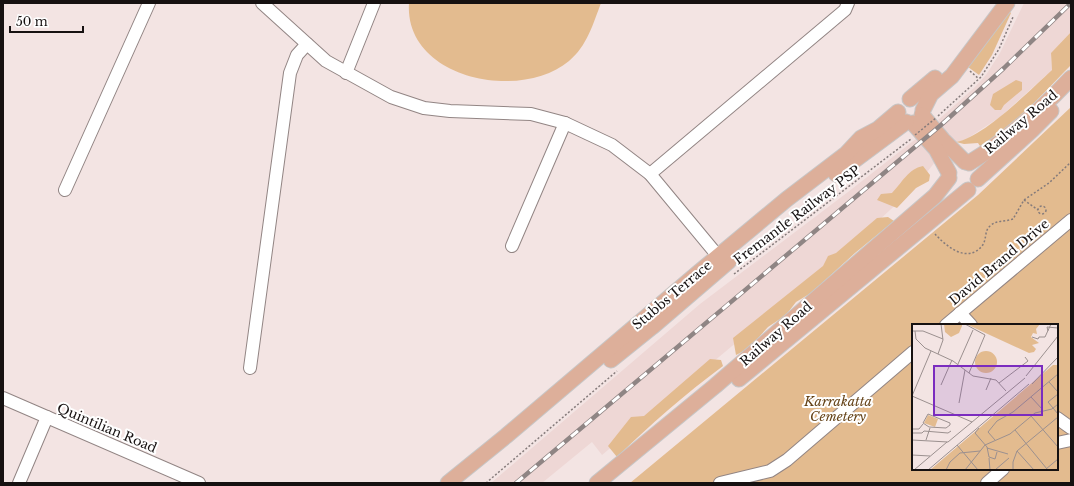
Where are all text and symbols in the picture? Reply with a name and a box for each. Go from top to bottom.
scale bar [10,8,83,34]
text: 50 m [16,14,48,29]
street label: Railway Road [981,86,1061,157]
street label: Fremantle Railway PSP [730,162,864,268]
street label: David Brand Drive [946,215,1052,309]
street label: Stubbs Terrace [629,257,715,333]
street label: Railway Road [736,298,816,370]
inset map [912,324,1058,470]
park label: Karrakatta Cemetery [803,393,872,425]
street label: Quintilian Road [54,399,160,457]

